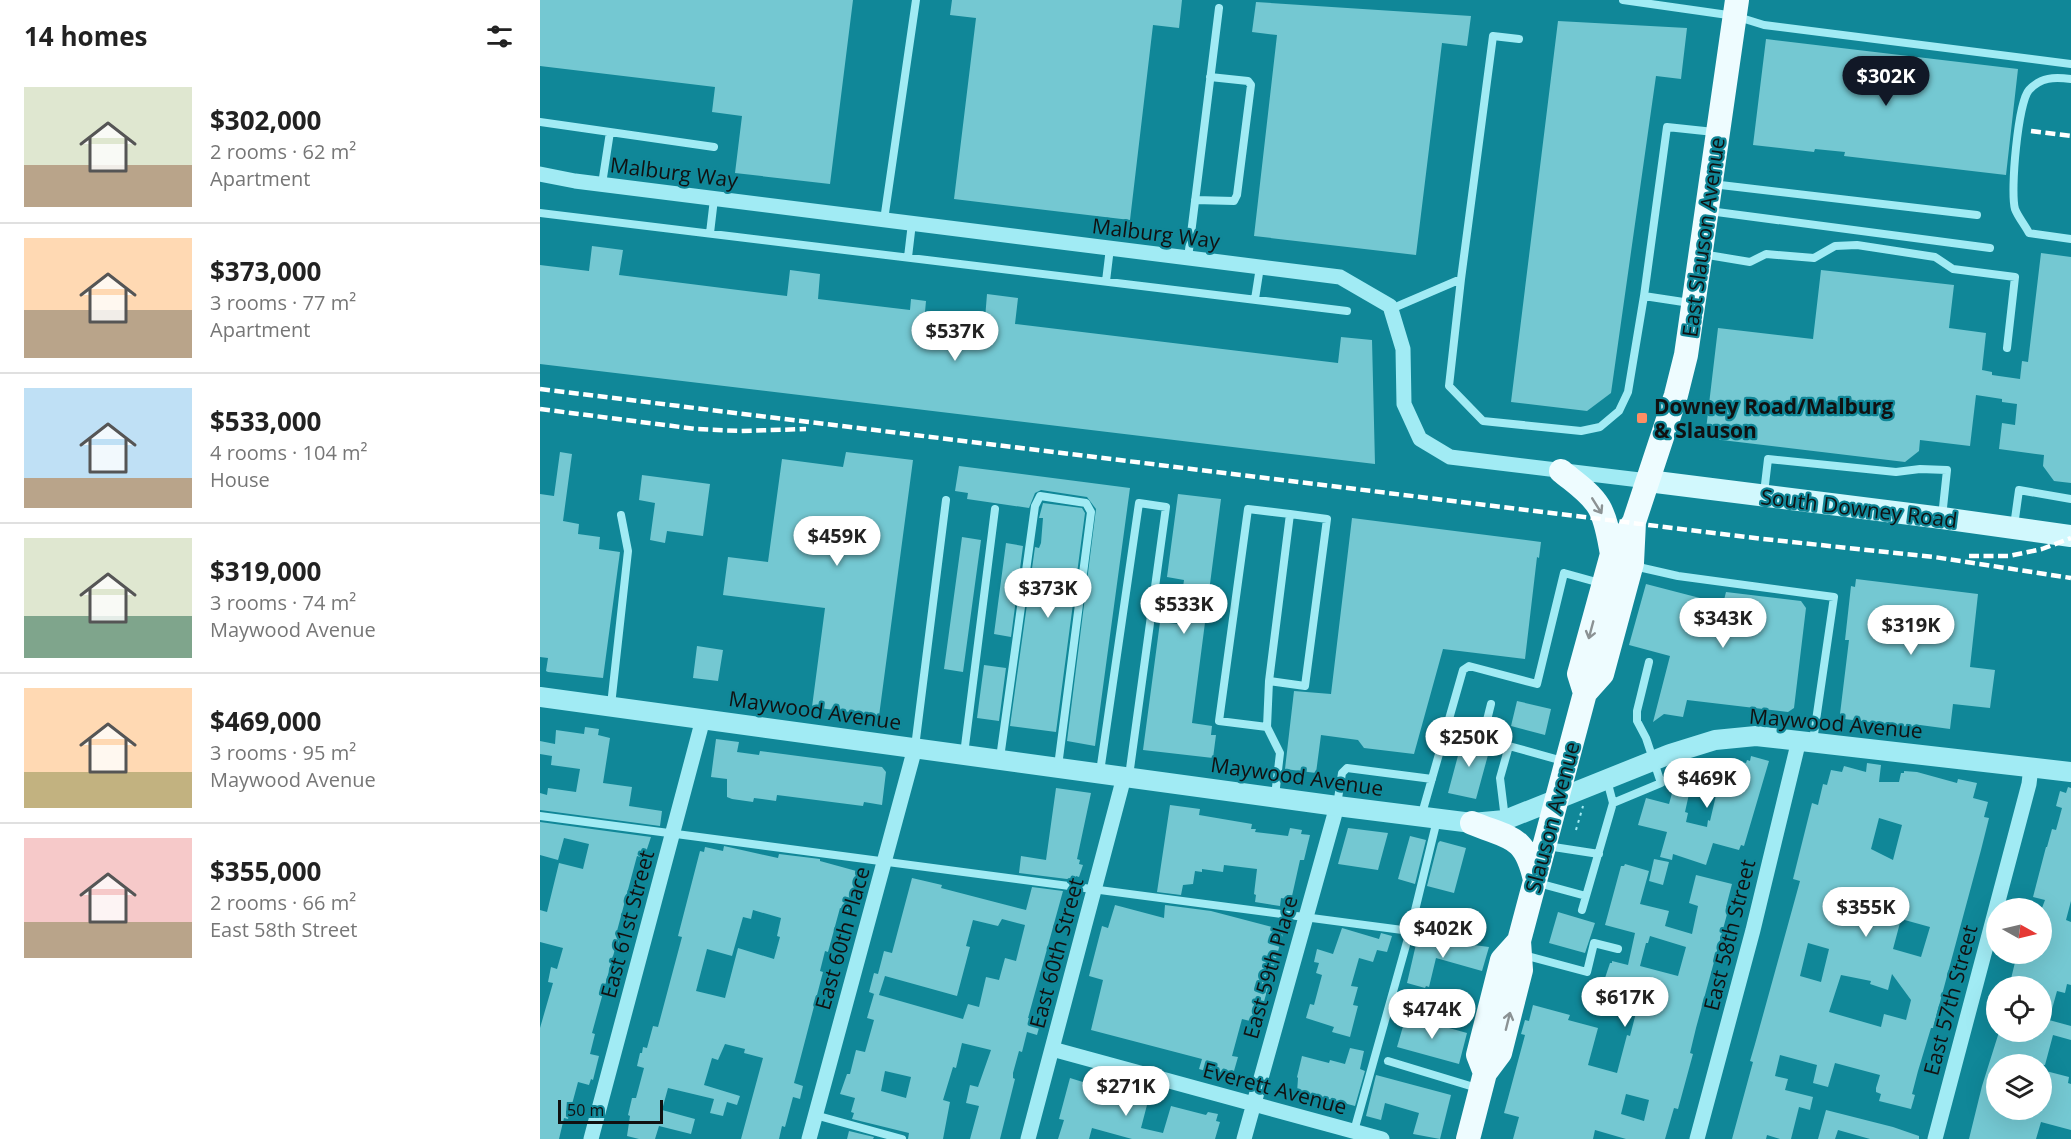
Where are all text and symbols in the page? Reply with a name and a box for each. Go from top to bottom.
text: 14 homes [24,18,148,54]
icon: filters [483,20,516,53]
pin: $302K [1844,56,1928,107]
text: $302K [1856,62,1916,89]
text: $302,000 [210,102,321,138]
icon: home [72,111,144,183]
street label: East Slauson Avenue [1675,135,1731,339]
text: 2 rooms · 62 m² [210,138,356,165]
street label: Malburg Way [608,150,740,194]
text: Apartment [210,165,310,192]
street label: Malburg Way [1090,211,1222,255]
text: $373,000 [210,253,321,289]
icon: home [72,262,144,334]
text: 3 rooms · 77 m² [210,289,356,316]
pin: $537K [913,311,997,362]
text: Apartment [210,316,310,343]
text: $537K [925,317,985,344]
place label: Downey Road/Malburg & Slauson [1654,392,1893,444]
text: $533,000 [210,403,321,439]
marker: Downey Road/Malburg & Slauson [1635,411,1649,425]
icon: home [72,412,144,484]
text: 4 rooms · 104 m² [210,439,368,466]
text: House [210,466,270,493]
street label: South Downey Road [1759,482,1959,534]
one-way arrow [1591,497,1603,514]
pin: $459K [795,516,879,567]
text: $459K [807,522,867,549]
text: $319,000 [210,553,321,589]
icon: home [72,562,144,634]
pin: $373K [1006,568,1090,619]
text: $373K [1018,574,1078,601]
pin: $533K [1142,584,1226,635]
text: 3 rooms · 74 m² [210,589,356,616]
text: $533K [1154,590,1214,617]
pin: $343K [1681,598,1765,649]
text: $343K [1693,604,1753,631]
pin: $319K [1869,605,1953,656]
text: $319K [1881,611,1941,638]
text: Maywood Avenue [210,616,376,643]
one-way arrow [1585,620,1596,639]
street label: Maywood Avenue [727,684,903,736]
street label: Maywood Avenue [1748,701,1924,745]
text: $469,000 [210,703,321,739]
icon: home [72,712,144,784]
pin: $250K [1427,717,1511,768]
text: $250K [1439,723,1499,750]
street label: Slauson Avenue [1518,738,1586,896]
text: 3 rooms · 95 m² [210,739,356,766]
street label: Maywood Avenue [1209,750,1385,802]
pin: $469K [1665,758,1749,809]
text: $469K [1677,764,1737,791]
text: Maywood Avenue [210,766,376,793]
street label: East 61st Street [594,847,660,1001]
text: $355,000 [210,853,321,889]
street label: East 58th Street [1697,857,1761,1013]
icon: home [72,862,144,934]
street label: East 60th Place [808,863,876,1013]
street label: East 60th Street [1022,875,1090,1031]
pin: $355K [1824,887,1908,938]
text: 2 rooms · 66 m² [210,889,356,916]
street label: East 59th Place [1236,892,1304,1042]
text: $355K [1836,893,1896,920]
north arrow [1986,898,2052,964]
map controls [1986,898,2052,1120]
pin: $402K [1401,908,1485,959]
text: $402K [1413,914,1473,941]
text: East 58th Street [210,916,357,943]
street label: East 57th Street [1916,922,1984,1078]
button: locate [1986,976,2052,1042]
pin: $617K [1583,977,1667,1028]
text: $617K [1595,983,1655,1010]
pin: $474K [1390,989,1474,1040]
text: $474K [1402,995,1462,1022]
one-way arrow [1503,1012,1515,1031]
button: layers [1986,1054,2052,1120]
street label: Everett Avenue [1200,1055,1350,1121]
pin: $271K [1084,1066,1168,1117]
text: $271K [1096,1072,1156,1099]
scale bar [558,1097,663,1124]
text: 50 m [567,1099,604,1121]

